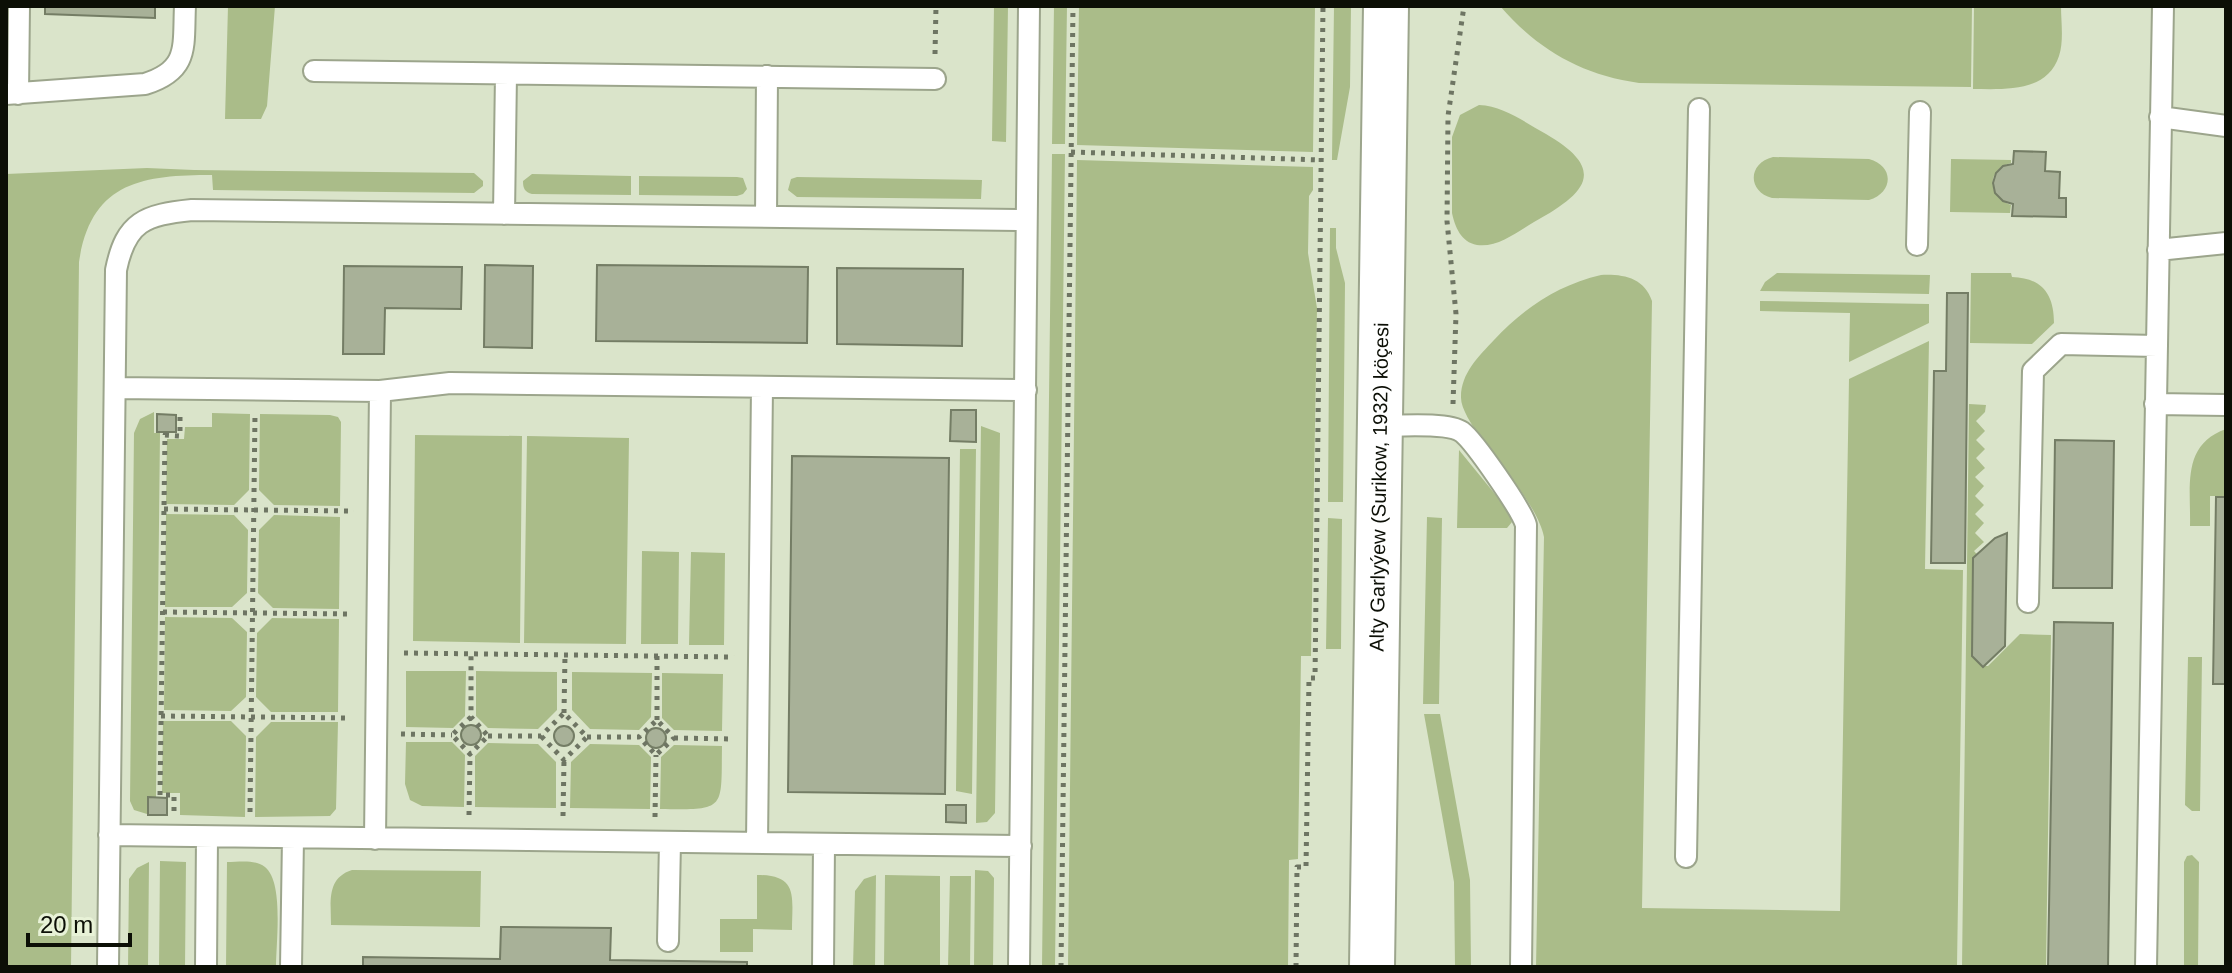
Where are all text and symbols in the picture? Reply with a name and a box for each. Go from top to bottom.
street label: Alty Garlyýew (Surikow, 1932) köçesi [1366,322,1392,652]
scale bar [28,897,130,947]
text: 20 m [40,911,93,938]

